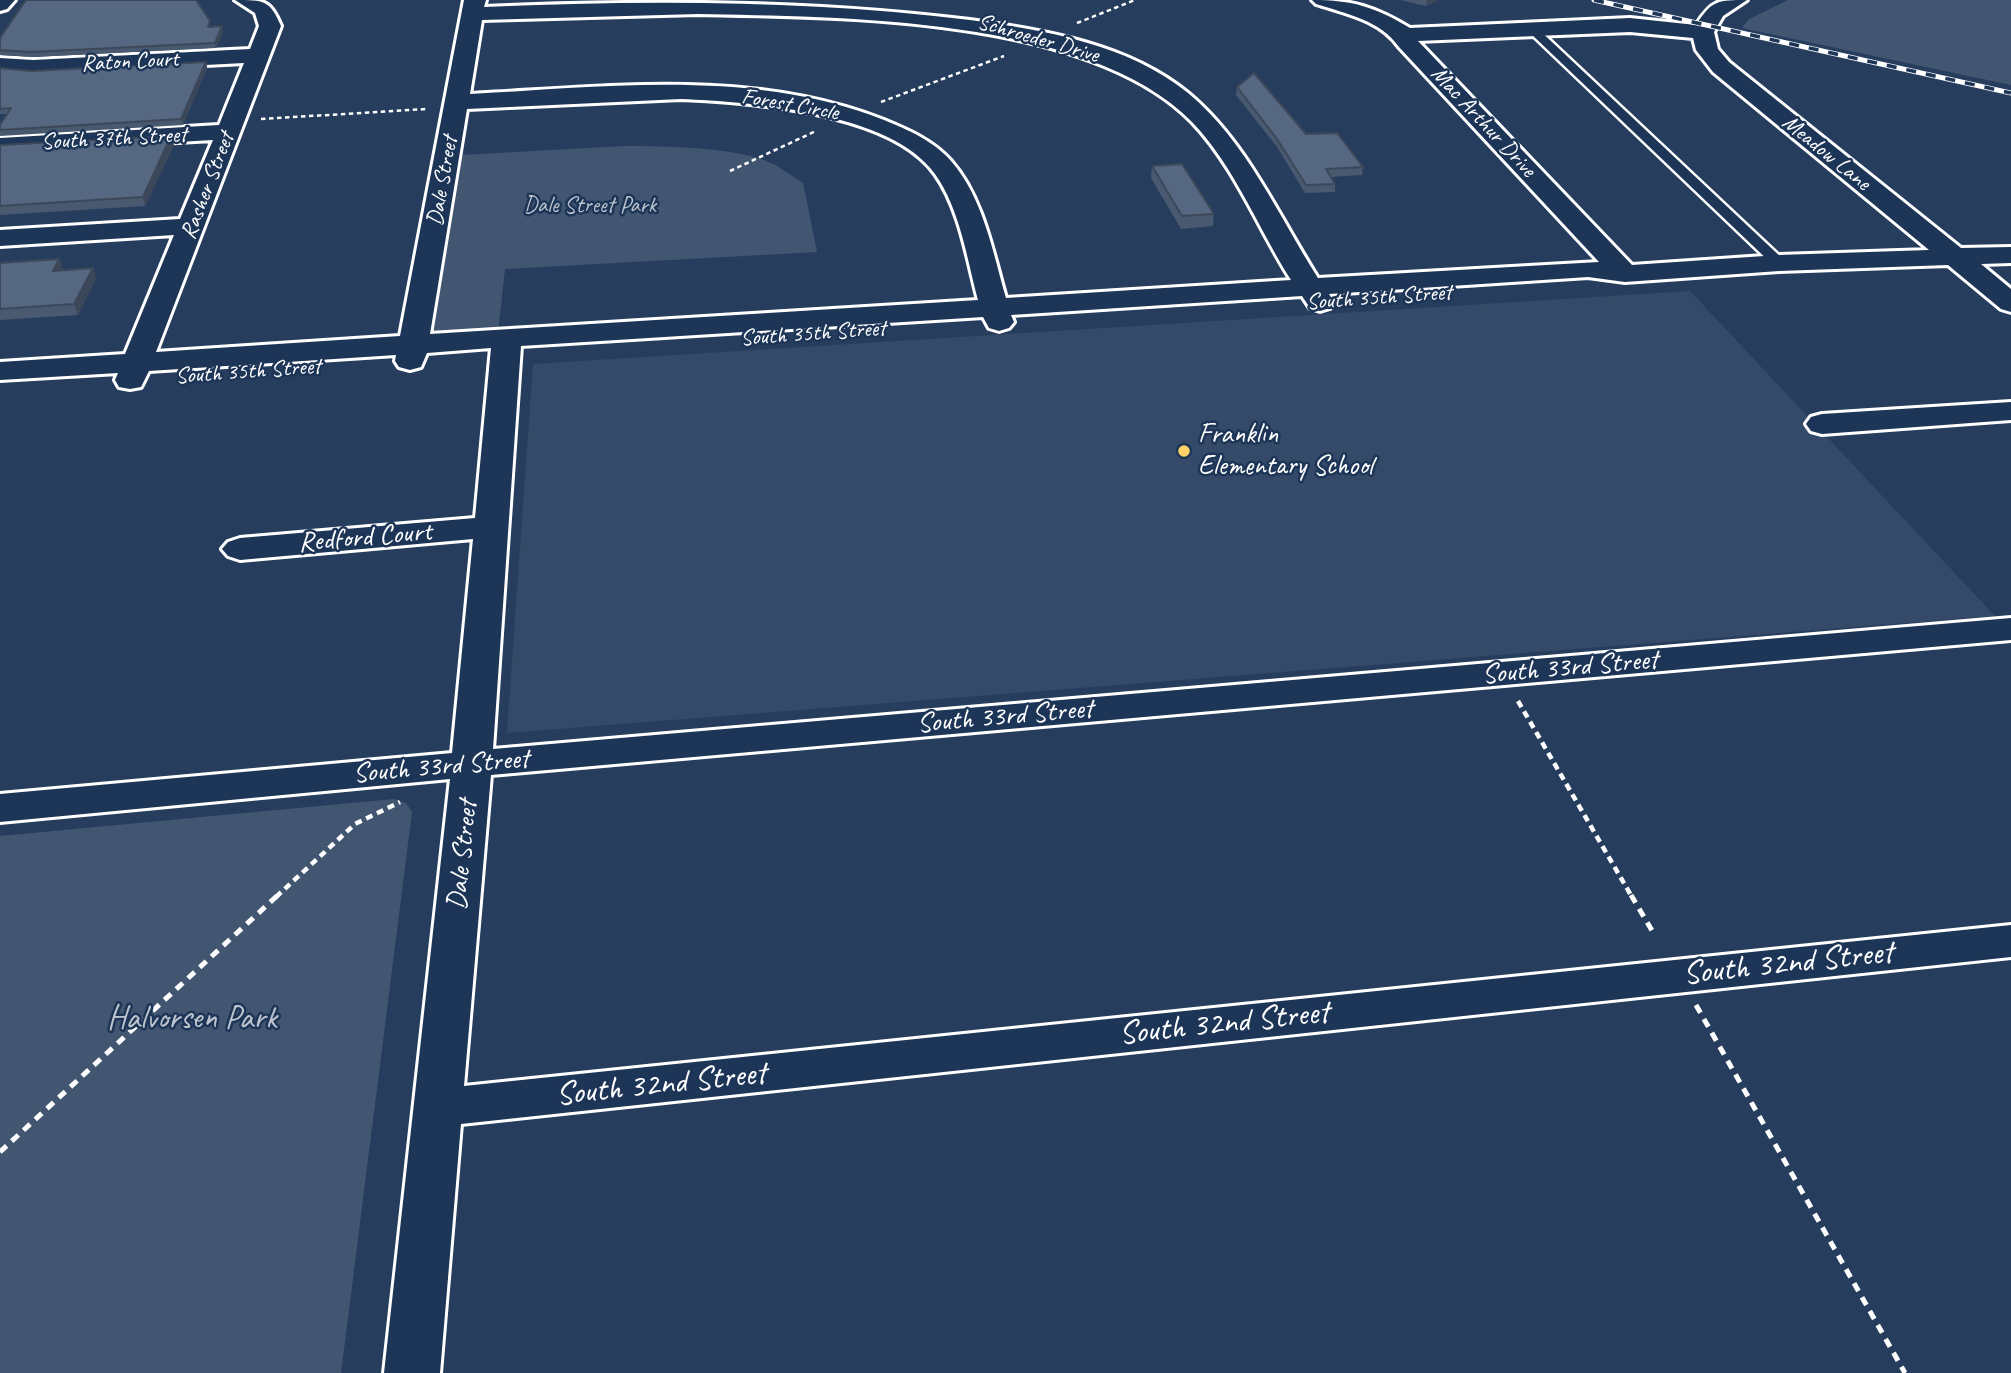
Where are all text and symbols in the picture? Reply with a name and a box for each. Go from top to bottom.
street label: Schroeder Drive [974,9,1102,69]
street label: Raton Court [81,46,179,78]
street label: Mac Arthur Drive [1425,61,1541,183]
street label: Forest Circle [739,83,841,127]
street label: Meadow Lane [1776,109,1876,197]
street label: South 37th Street [41,121,187,157]
street label: Rasher Street [175,129,241,243]
street label: Dale Street [422,134,464,228]
park label: Dale Street Park [524,192,656,220]
street label: South 35th Street [1305,279,1453,317]
street label: South 35th Street [739,315,887,353]
street label: South 35th Street [174,353,322,391]
place label: Franklin Elementary School [1198,418,1373,484]
marker: Franklin Elementary School [1176,443,1192,459]
street label: Redford Court [297,515,433,561]
street label: South 33rd Street [1481,644,1659,692]
street label: South 33rd Street [916,693,1094,741]
street label: South 33rd Street [352,743,530,791]
street label: Dale Street [441,799,485,911]
street label: South 32nd Street [1681,933,1895,995]
street label: South 32nd Street [1117,993,1331,1055]
park label: Halvorsen Park [107,999,277,1039]
street label: South 32nd Street [554,1054,768,1116]

